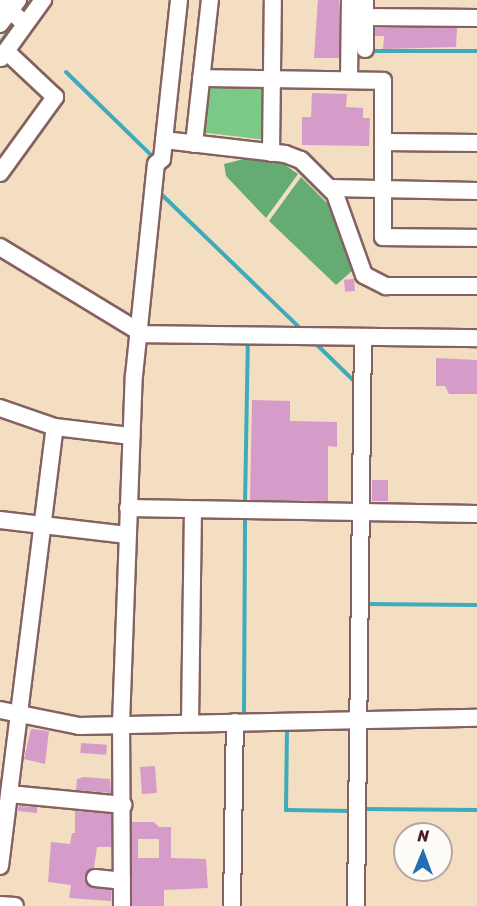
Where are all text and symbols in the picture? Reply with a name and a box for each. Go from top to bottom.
text: N [417,821,429,850]
north arrow [393,822,453,882]

